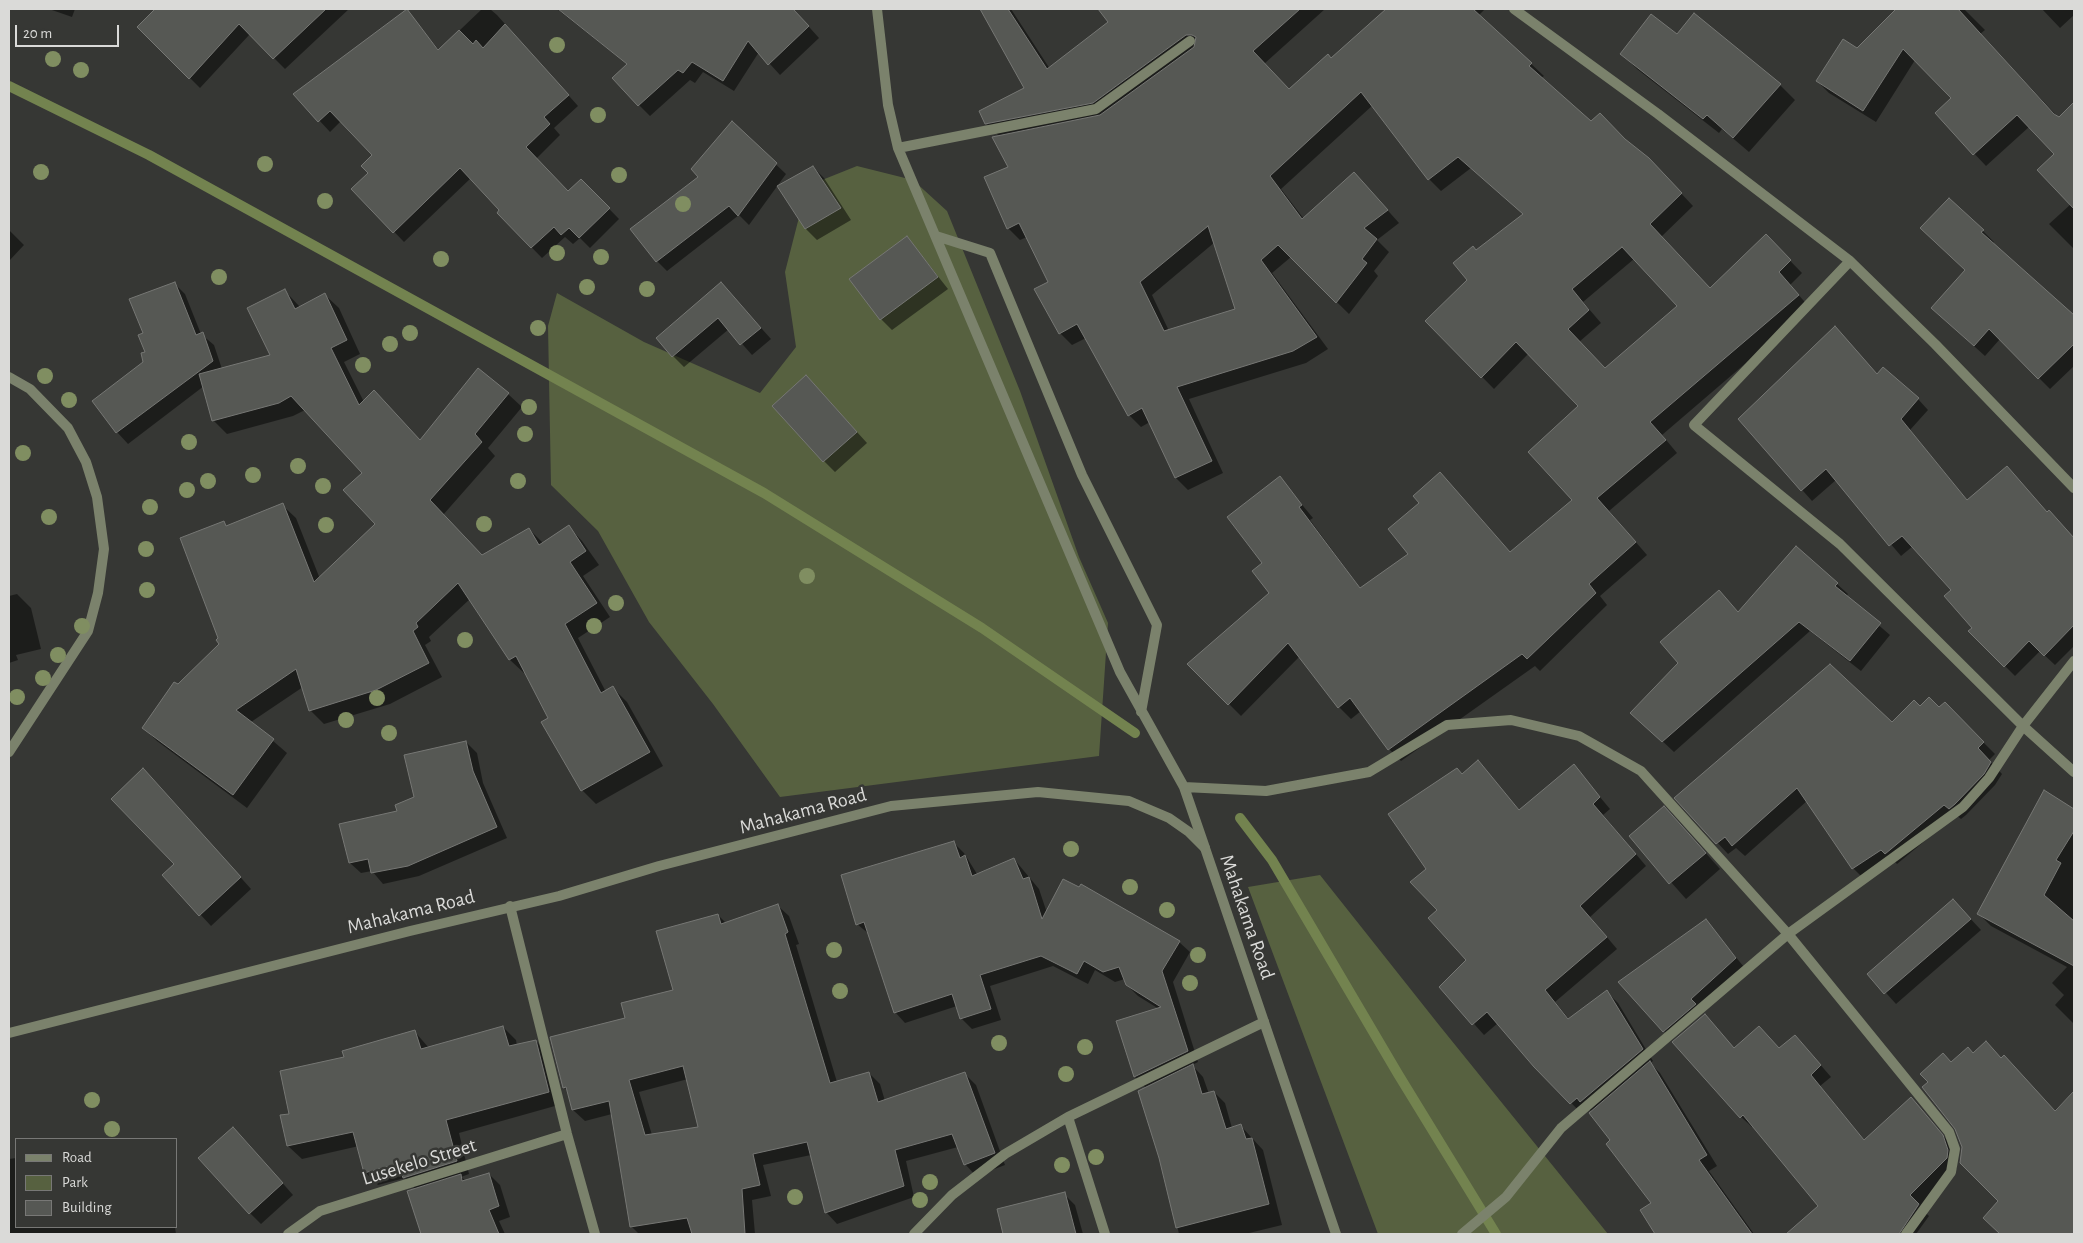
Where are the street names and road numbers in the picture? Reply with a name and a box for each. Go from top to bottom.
street label: Mahakama Road [737,783,869,839]
street label: Mahakama Road [1214,851,1280,983]
street label: Mahakama Road [345,885,477,939]
street label: Lusekelo Street [359,1133,479,1191]

